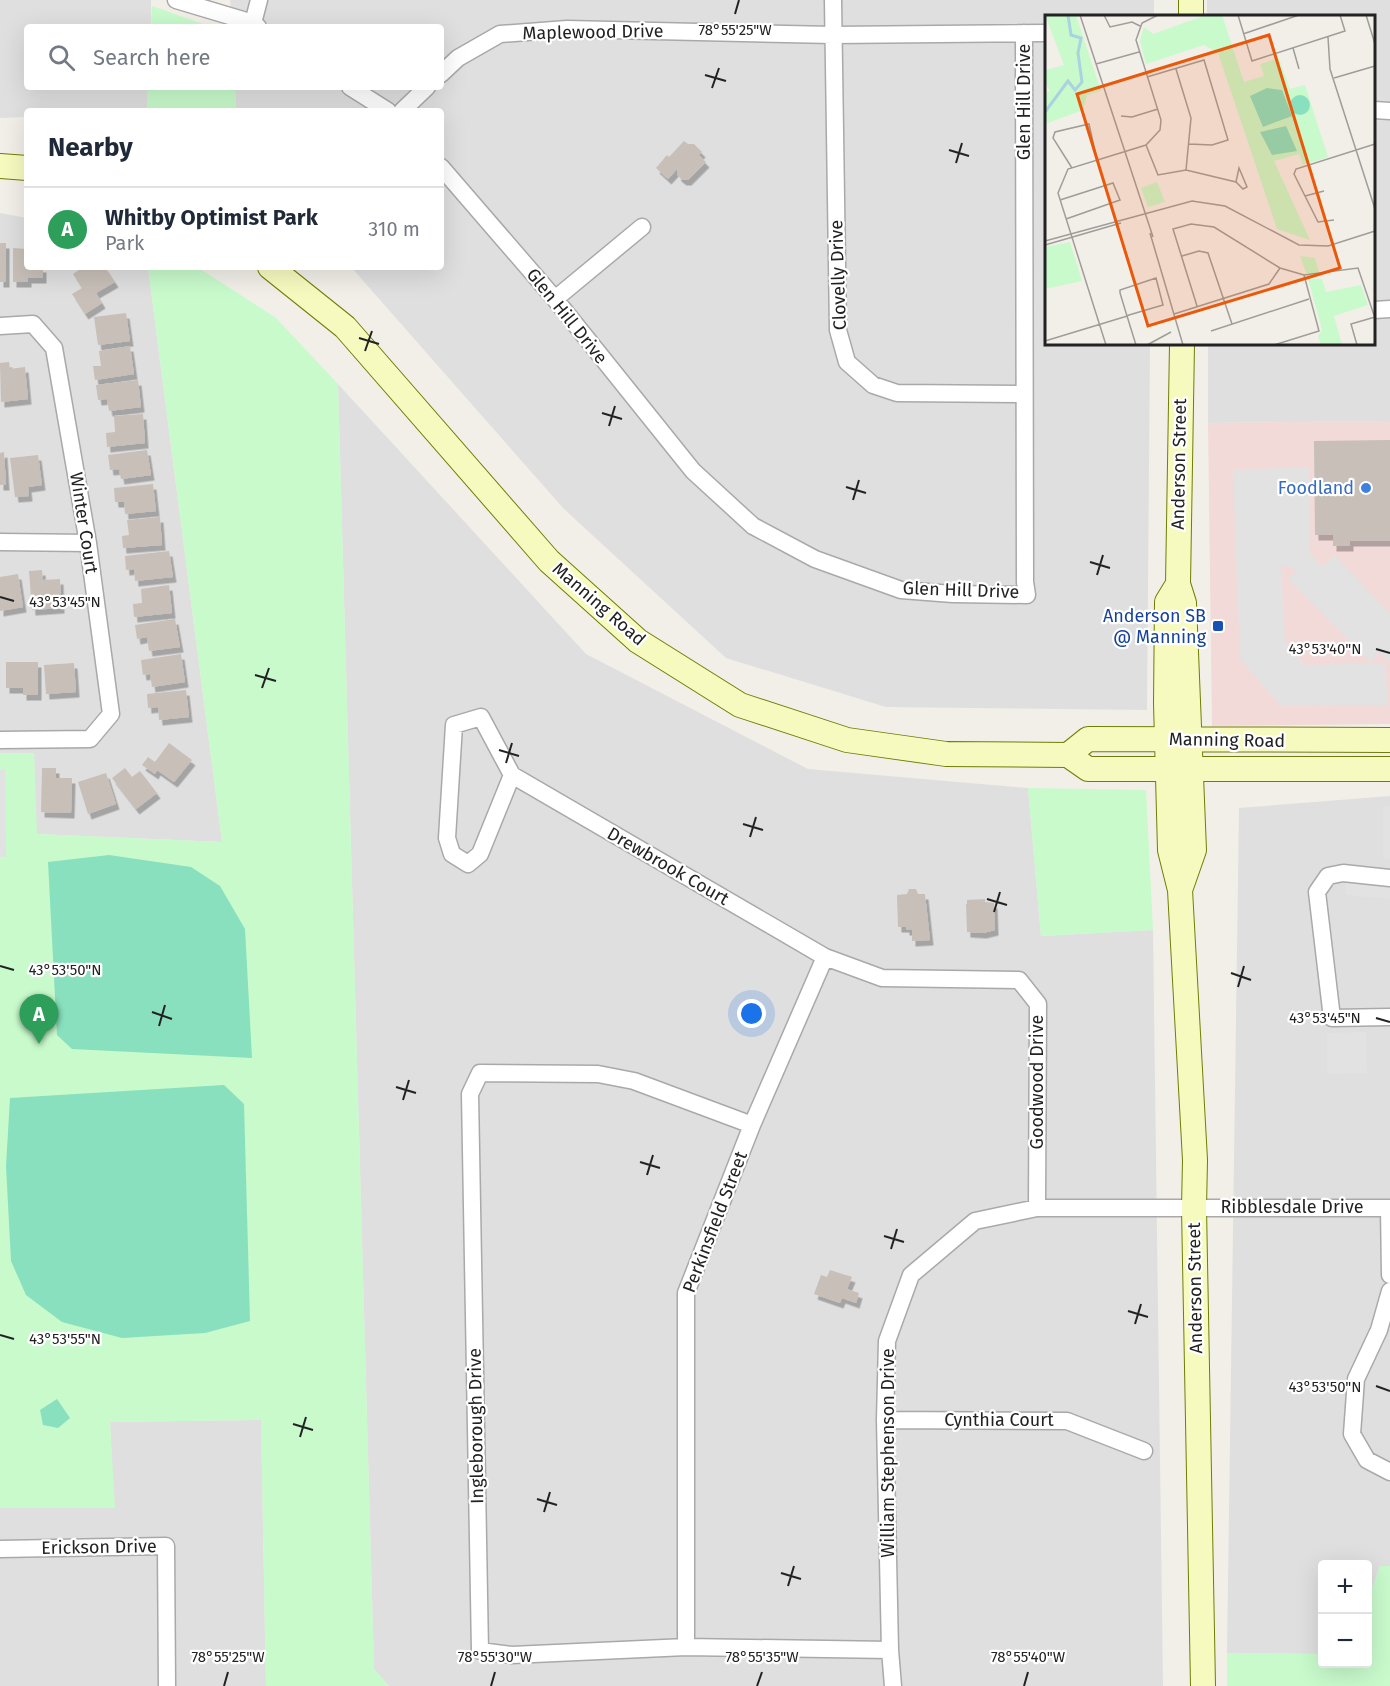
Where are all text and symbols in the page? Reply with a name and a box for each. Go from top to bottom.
inset map [1045,15,1375,345]
street label: Maplewood Drive [522,20,664,44]
text: 78°55'25"W [698,21,772,39]
search box [24,24,444,90]
icon: search [45,41,78,74]
text: Search here [93,44,211,71]
street label: Glen Hill Drive [1013,44,1035,160]
text: Nearby [48,132,133,163]
text: Whitby Optimist Park [105,204,318,231]
text: A [62,217,73,241]
text: 310 m [368,217,420,241]
street label: Clovelly Drive [825,219,851,331]
text: Park [105,231,144,255]
street label: Glen Hill Drive [522,264,612,368]
street label: Anderson Street [1167,398,1191,530]
street label: Winter Court [65,471,103,576]
place label: Foodland [1278,477,1354,499]
marker: Foodland [1359,481,1373,495]
street label: Manning Road [548,558,650,650]
street label: Glen Hill Drive [902,577,1020,603]
text: 43°53'45"N [29,593,101,611]
place label: Anderson SB @ Manning [1103,605,1207,648]
marker: Anderson SB @ Manning [1211,619,1225,633]
text: 43°53'40"N [1288,640,1362,658]
street label: Manning Road [1169,728,1285,752]
street label: Drewbrook Court [603,822,733,910]
text: 43°53'50"N [28,961,102,979]
pin: A [20,994,58,1044]
your location [737,999,766,1028]
text: 43°53'45"N [1289,1009,1361,1027]
street label: Goodwood Drive [1026,1015,1048,1149]
street label: Perkinsfield Street [678,1148,752,1296]
street label: Ribblesdale Drive [1220,1196,1364,1218]
street label: Anderson Street [1183,1222,1207,1354]
text: 43°53'55"N [29,1330,101,1348]
street label: Ingleborough Drive [464,1348,488,1504]
street label: William Stephenson Drive [877,1348,899,1558]
text: 43°53'50"N [1288,1378,1362,1396]
street label: Cynthia Court [944,1409,1054,1431]
street label: Erickson Drive [41,1535,157,1559]
map controls [1318,1560,1372,1668]
button: + [1318,1560,1372,1614]
button: − [1318,1614,1372,1668]
text: 78°55'25"W [191,1648,265,1666]
text: 78°55'30"W [458,1648,533,1666]
text: 78°55'35"W [725,1648,799,1666]
text: 78°55'40"W [991,1648,1066,1666]

